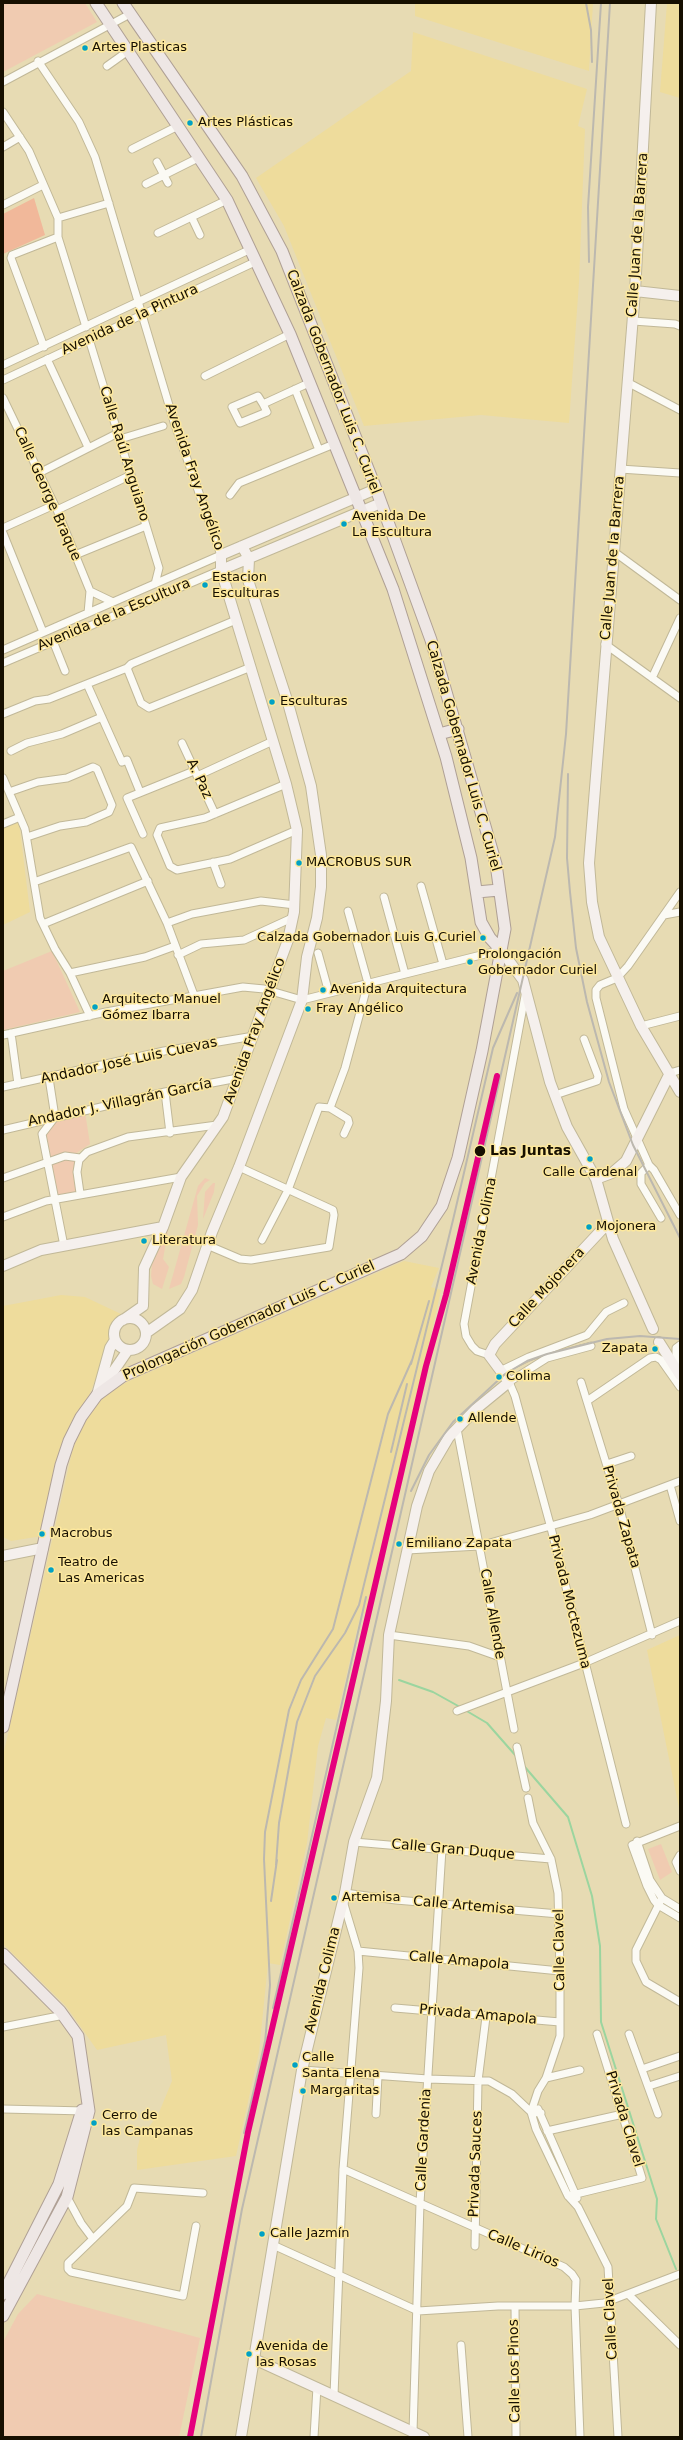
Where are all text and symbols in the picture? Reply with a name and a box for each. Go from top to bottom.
place label: Artes Plasticas [92,40,187,56]
marker: Artes Plasticas [80,43,90,53]
place label: Artes Plásticas [198,115,293,131]
marker: Artes Plásticas [185,118,195,128]
street label: Calle Juan de la Barrera [624,152,652,318]
street label: Calzada Gobernador Luis C. Curiel [282,267,384,497]
street label: Avenida de la Pintura [59,281,201,359]
street label: Calle Raúl Anguiano [95,384,153,524]
street label: Avenida Fray Angélico [161,401,227,553]
street label: Calle George Braque [10,424,84,564]
street label: Calle Juan de la Barrera [597,475,629,641]
place label: Avenida De La Escultura [352,509,432,540]
marker: Avenida De La Escultura [339,519,349,529]
place label: Estacion Esculturas [212,570,279,601]
street label: Avenida de la Escultura [35,575,193,655]
marker: Estacion Esculturas [200,580,210,590]
street label: Calzada Gobernador Luis C. Curiel [422,639,504,873]
place label: Esculturas [280,694,347,710]
marker: Esculturas [267,697,277,707]
street label: A. Paz [183,756,215,802]
place label: MACROBUS SUR [306,855,412,871]
marker: MACROBUS SUR [294,858,304,868]
place label: Calzada Gobernador Luis G.Curiel [257,930,476,946]
marker: Calzada Gobernador Luis G.Curiel [478,933,488,943]
place label: Prolongación Gobernador Curiel [478,947,597,978]
street label: Avenida Fray Angélico [221,956,289,1106]
marker: Prolongación Gobernador Curiel [465,957,475,967]
place label: Avenida Arquitectura [330,982,467,998]
marker: Avenida Arquitectura [318,985,328,995]
place label: Arquitecto Manuel Gómez Ibarra [102,992,221,1023]
place label: Fray Angélico [316,1001,403,1017]
marker: Arquitecto Manuel Gómez Ibarra [90,1002,100,1012]
marker: Fray Angélico [303,1004,313,1014]
street label: Andador José Luis Cuevas [39,1034,219,1088]
street label: Andador J. Villagrán García [26,1075,214,1131]
place label: Las Juntas [490,1143,571,1159]
marker: Las Juntas [473,1144,487,1158]
marker: Calle Cardenal [585,1154,595,1164]
place label: Calle Cardenal [543,1165,637,1181]
street label: Avenida Colima [463,1176,501,1286]
place label: Mojonera [596,1219,656,1235]
marker: Mojonera [584,1222,594,1232]
place label: Literatura [152,1233,216,1249]
marker: Literatura [139,1236,149,1246]
street label: Calle Mojonera [505,1244,589,1332]
street label: Prolongación Gobernador Luis C. Curiel [121,1258,377,1384]
place label: Zapata [602,1341,648,1357]
marker: Zapata [650,1344,660,1354]
place label: Colima [506,1369,551,1385]
marker: Colima [494,1372,504,1382]
place label: Allende [468,1411,517,1427]
marker: Allende [455,1414,465,1424]
street label: Privada Zapata [598,1464,644,1570]
place label: Macrobus [50,1526,113,1542]
marker: Macrobus [37,1529,47,1539]
street label: Privada Moctezuma [544,1533,594,1671]
place label: Emiliano Zapata [406,1536,512,1552]
marker: Emiliano Zapata [394,1539,404,1549]
place label: Teatro de Las Americas [58,1555,145,1586]
marker: Teatro de Las Americas [46,1565,56,1575]
street label: Calle Allende [476,1567,508,1661]
street label: Calle Gran Duque [391,1836,515,1864]
place label: Artemisa [342,1890,400,1906]
marker: Artemisa [329,1893,339,1903]
street label: Calle Artemisa [412,1893,516,1919]
street label: Calle Clavel [551,1909,569,1991]
street label: Avenida Colima [302,1925,344,2035]
street label: Calle Amapola [408,1948,510,1974]
street label: Privada Amapola [418,2001,538,2029]
place label: Calle Santa Elena [302,2050,380,2081]
marker: Calle Santa Elena [290,2060,300,2070]
street label: Privada Clavel [601,2069,647,2169]
place label: Margaritas [310,2083,379,2099]
marker: Margaritas [298,2086,308,2096]
street label: Calle Gardenia [413,2088,435,2192]
place label: Cerro de las Campanas [102,2108,193,2139]
street label: Privada Sauces [466,2110,486,2218]
marker: Cerro de las Campanas [89,2118,99,2128]
place label: Calle Jazmín [270,2226,350,2242]
street label: Calle Lirios [485,2226,561,2272]
marker: Calle Jazmín [257,2229,267,2239]
street label: Calle Clavel [600,2278,622,2360]
street label: Calle Los Pinos [506,2319,524,2423]
place label: Avenida de las Rosas [256,2339,328,2370]
marker: Avenida de las Rosas [244,2349,254,2359]

